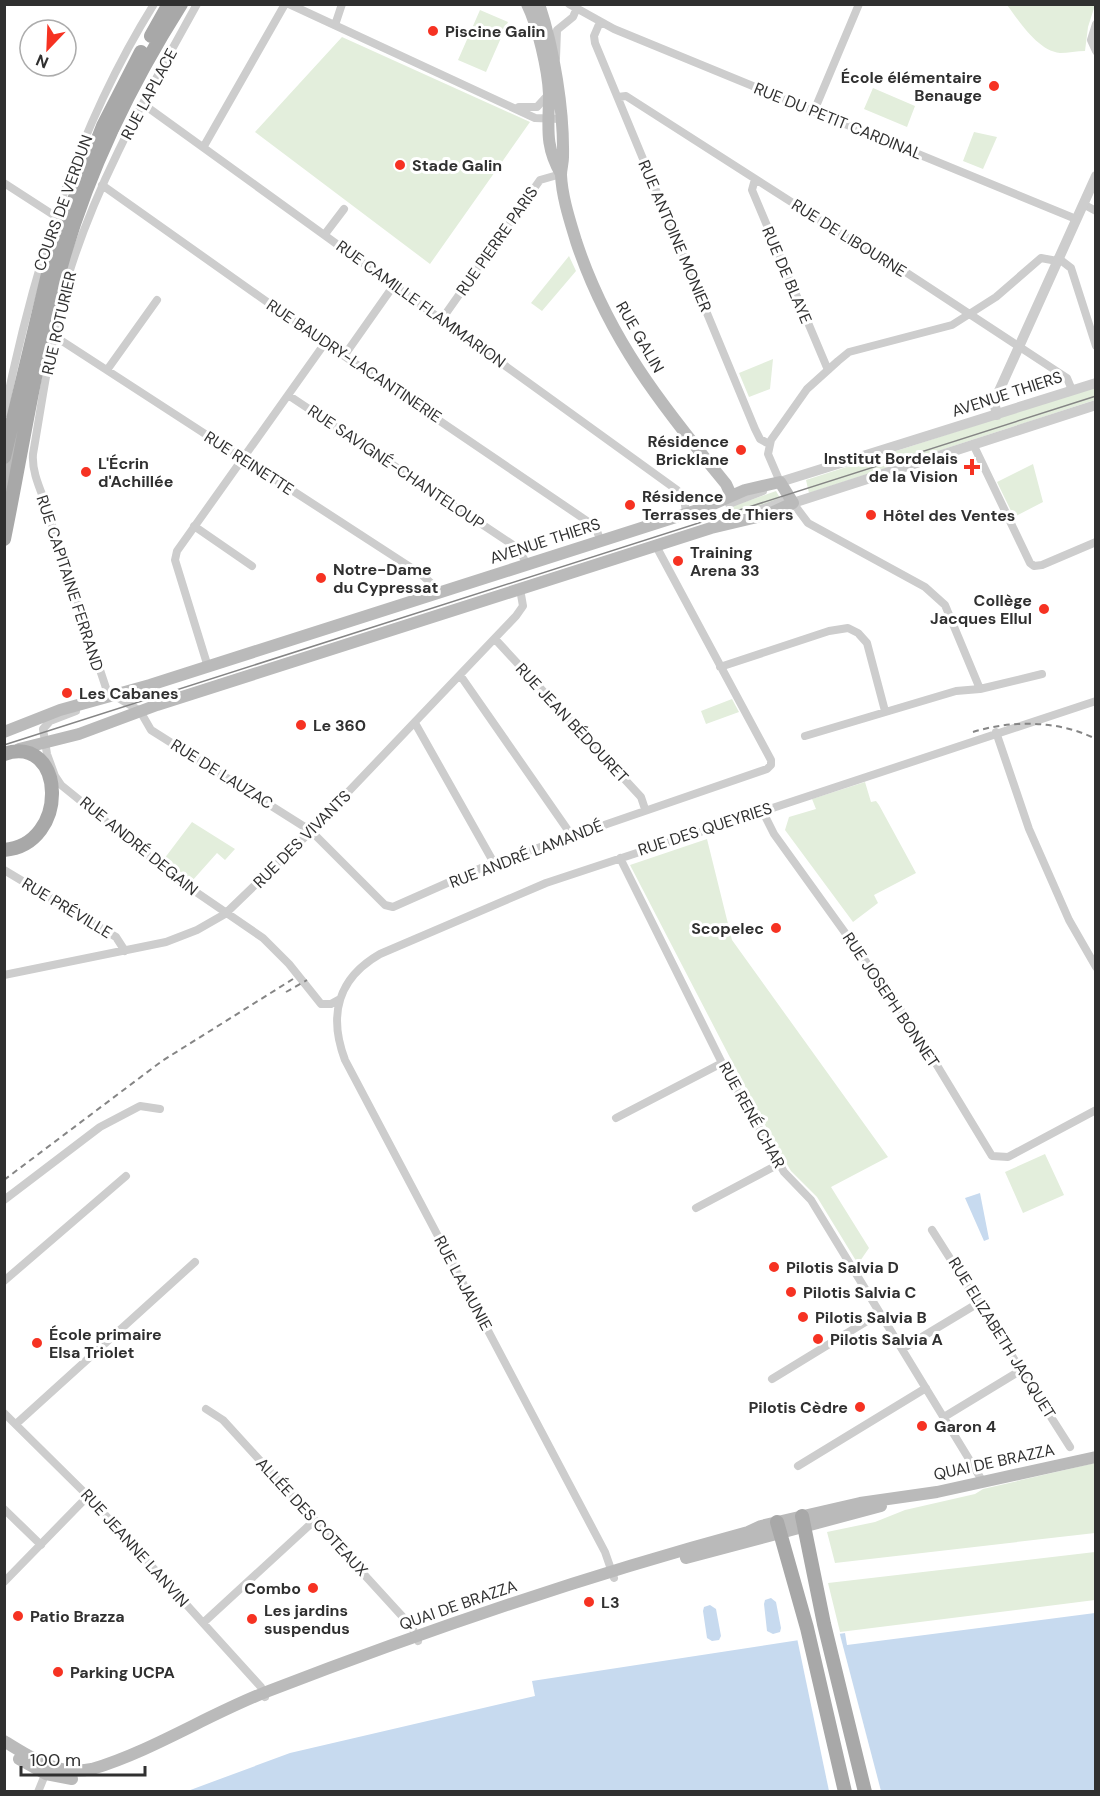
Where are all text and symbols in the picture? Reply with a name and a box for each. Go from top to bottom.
north arrow [18,18,78,78]
place label: Piscine Galin [445,21,545,42]
marker: Piscine Galin [426,24,440,38]
street label: RUE LAPLACE [116,45,182,143]
text: N [33,49,52,73]
place label: École élémentaire Benauge [841,67,982,106]
street label: RUE DU PETIT CARDINAL [751,78,925,164]
marker: École élémentaire Benauge [987,79,1001,93]
street label: COURS DE VERDUN [29,132,97,274]
place label: Stade Galin [412,155,502,176]
street label: RUE ANTOINE MONIER [633,157,717,315]
marker: Stade Galin [393,158,407,172]
street label: RUE PIERRE PARIS [451,182,543,300]
street label: RUE DE LIBOURNE [788,194,910,282]
street label: RUE DE BLAYE [757,223,817,327]
street label: RUE CAMILLE FLAMMARION [332,235,510,373]
street label: RUE ROTURIER [37,269,81,377]
street label: RUE BAUDRY-LACANTINERIE [262,294,446,428]
street label: RUE GALIN [611,297,669,377]
street label: AVENUE THIERS [949,366,1065,422]
street label: RUE SAVIGNÉ-CHANTELOUP [304,400,488,534]
street label: RUE REINETTE [200,426,298,500]
place label: Résidence Bricklane [648,431,729,470]
marker: Résidence Bricklane [734,443,748,457]
place label: Institut Bordelais de la Vision [824,448,958,487]
place label: L'Écrin d'Achillée [98,453,173,492]
marker: Institut Bordelais de la Vision [963,458,981,476]
marker: L'Écrin d'Achillée [79,465,93,479]
place label: Résidence Terrasses de Thiers [642,486,794,525]
street label: RUE CAPITAINE FERRAND [32,492,108,674]
marker: Résidence Terrasses de Thiers [623,498,637,512]
place label: Hôtel des Ventes [883,505,1015,526]
marker: Hôtel des Ventes [864,508,878,522]
street label: AVENUE THIERS [487,513,603,569]
place label: Training Arena 33 [690,542,760,581]
marker: Training Arena 33 [671,554,685,568]
place label: Notre-Dame du Cypressat [333,559,438,598]
marker: Notre-Dame du Cypressat [314,571,328,585]
place label: Collège Jacques Ellul [930,590,1032,629]
marker: Collège Jacques Ellul [1037,602,1051,616]
street label: RUE JEAN BÉDOURET [511,659,633,787]
place label: Les Cabanes [79,683,179,704]
marker: Les Cabanes [60,686,74,700]
place label: Le 360 [313,715,366,736]
marker: Le 360 [294,718,308,732]
street label: RUE DE LAUZAC [167,734,277,814]
street label: RUE DES VIVANTS [249,786,355,892]
street label: RUE ANDRÉ DEGAIN [76,792,202,900]
street label: RUE DES QUEYRIES [635,797,775,861]
street label: RUE ANDRÉ LAMANDÉ [446,815,606,893]
street label: RUE PRÉVILLE [18,873,116,943]
place label: Scopelec [691,918,764,939]
marker: Scopelec [769,921,783,935]
street label: RUE JOSEPH BONNET [838,928,944,1072]
street label: RUE RENÉ CHAR [714,1058,790,1172]
street label: RUE LAJAUNIE [429,1232,497,1334]
street label: RUE ELIZABETH JACQUET [944,1253,1060,1423]
place label: Pilotis Salvia D [786,1257,899,1278]
marker: Pilotis Salvia D [767,1260,781,1274]
place label: Pilotis Salvia C [803,1282,916,1303]
marker: Pilotis Salvia C [784,1285,798,1299]
place label: Pilotis Salvia B [815,1307,927,1328]
marker: Pilotis Salvia B [796,1310,810,1324]
place label: École primaire Elsa Triolet [49,1324,162,1363]
place label: Pilotis Salvia A [830,1329,943,1350]
marker: Pilotis Salvia A [811,1332,825,1346]
marker: École primaire Elsa Triolet [30,1336,44,1350]
place label: Pilotis Cèdre [749,1397,848,1418]
marker: Pilotis Cèdre [853,1400,867,1414]
place label: Garon 4 [934,1416,996,1437]
marker: Garon 4 [915,1419,929,1433]
street label: QUAI DE BRAZZA [932,1439,1057,1485]
street label: ALLÉE DES COTEAUX [251,1453,373,1581]
street label: RUE JEANNE LANVIN [76,1485,194,1611]
street label: QUAI DE BRAZZA [396,1575,520,1635]
place label: Combo [244,1578,301,1599]
marker: Combo [306,1581,320,1595]
place label: L3 [601,1592,620,1613]
marker: L3 [582,1595,596,1609]
place label: Les jardins suspendus [264,1600,350,1639]
place label: Patio Brazza [30,1606,125,1627]
marker: Patio Brazza [11,1609,25,1623]
marker: Les jardins suspendus [245,1612,259,1626]
place label: Parking UCPA [70,1662,175,1683]
marker: Parking UCPA [51,1665,65,1679]
scale bar [21,1739,146,1777]
text: 100 m [30,1748,81,1772]

